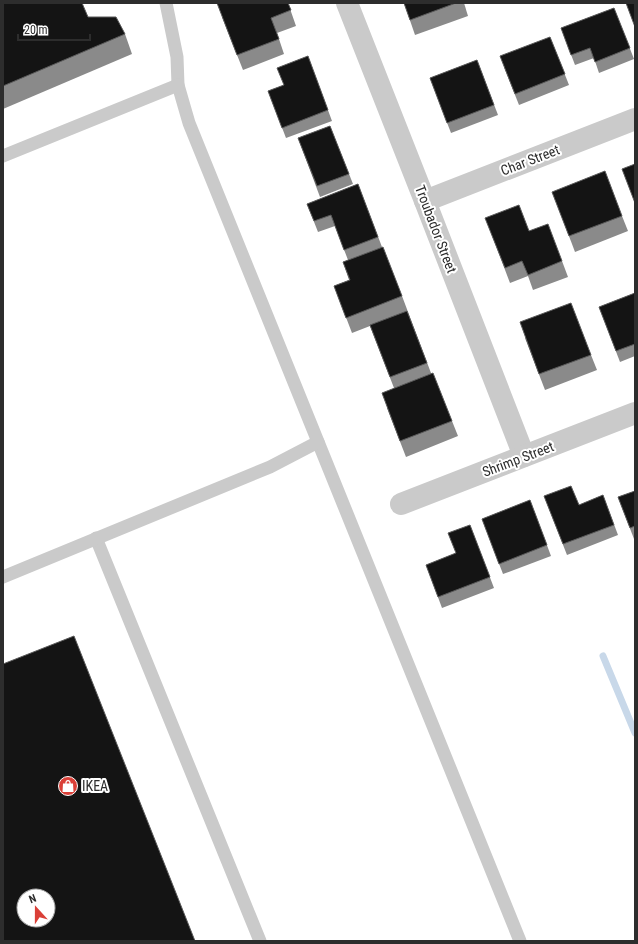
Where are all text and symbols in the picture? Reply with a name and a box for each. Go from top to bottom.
scale bar [18,16,90,42]
text: 20 m [24,23,48,37]
street label: Char Street [498,141,562,179]
street label: Troubador Street [412,183,460,275]
street label: Shrimp Street [480,438,556,480]
shop icon: IKEA [57,775,79,797]
place label: IKEA [82,778,108,794]
north arrow [16,888,56,928]
text: N [27,892,38,906]

